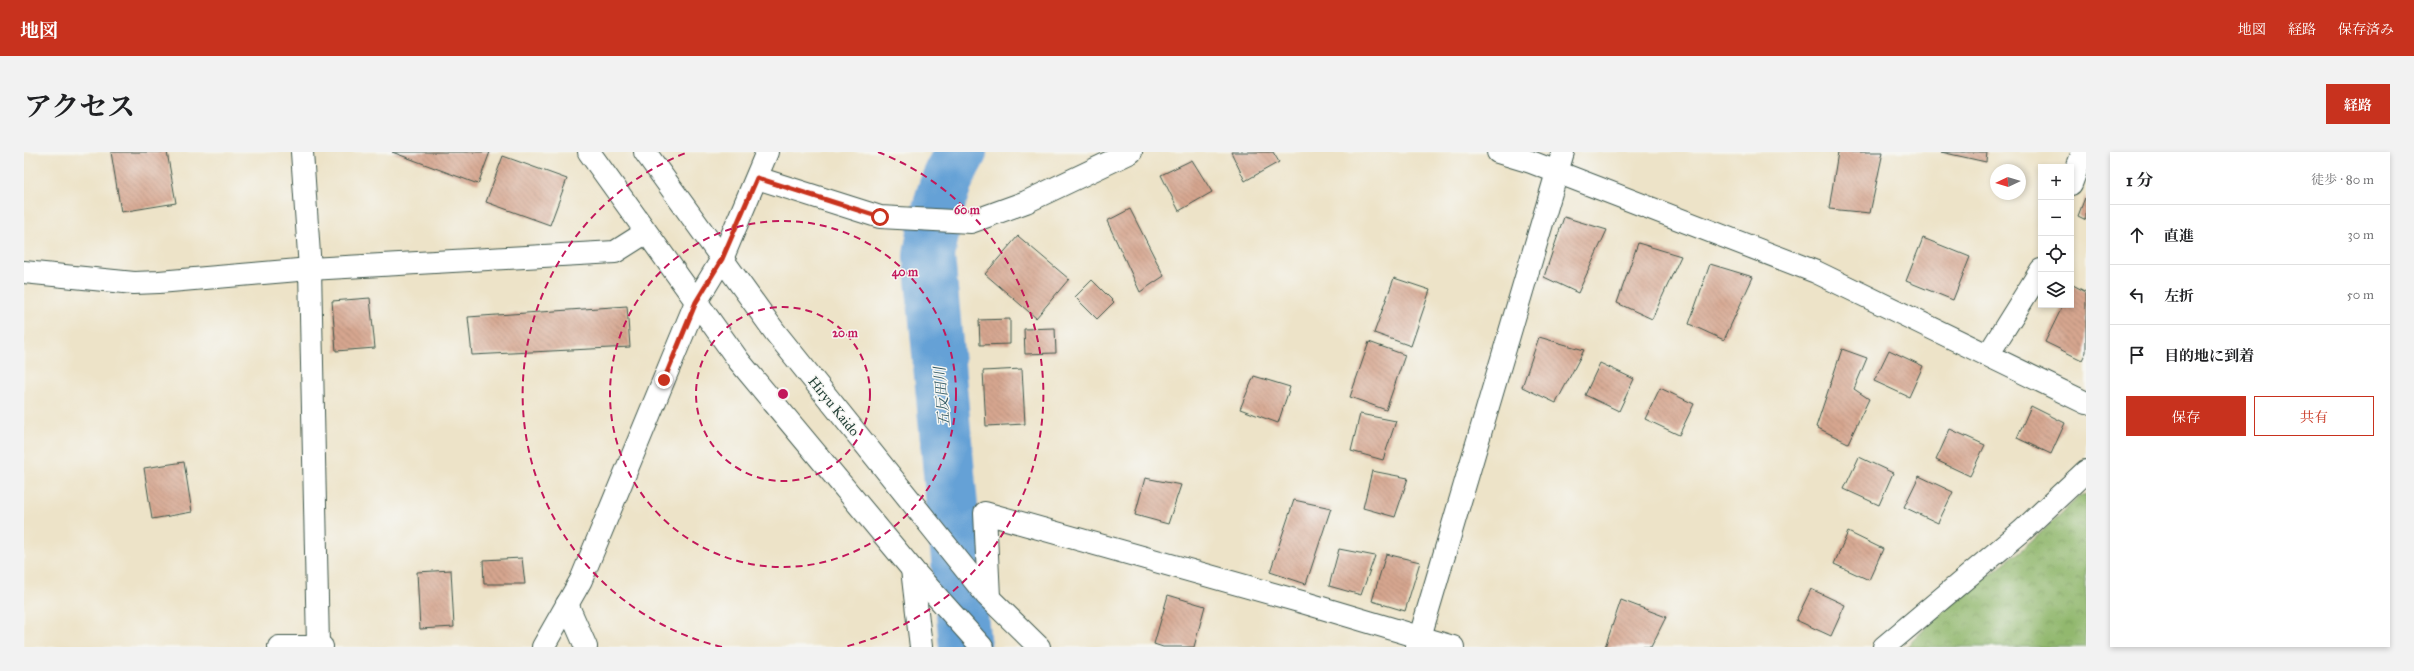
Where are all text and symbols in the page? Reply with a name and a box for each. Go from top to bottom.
text: 地図 [20,19,58,42]
text: 地図 [2238,21,2266,38]
text: 経路 [2288,21,2316,38]
text: 保存済み [2338,21,2394,38]
button: 経路 [2326,84,2390,124]
text: アクセス [24,89,135,124]
north arrow [1990,164,2026,200]
map controls [2038,164,2074,308]
button: + [2038,164,2074,200]
text: 1 分 [2126,170,2153,191]
text: 徒歩 · 80 m [2311,172,2374,188]
button: − [2038,200,2074,236]
text: 60 m [954,203,981,217]
route start [871,208,889,226]
icon: ahead [2126,224,2148,246]
text: 直進 [2164,227,2194,245]
text: 30 m [2348,227,2374,243]
button: locate [2038,236,2074,272]
text: 40 m [892,265,919,280]
button: layers [2038,272,2074,308]
icon: left [2126,284,2148,306]
text: 左折 [2164,287,2194,305]
text: 50 m [2347,287,2374,303]
text: 20 m [832,326,859,340]
icon: arrive [2126,344,2148,366]
text: 目的地に到着 [2164,347,2254,365]
water label: 五反田川 [930,364,954,428]
route end [655,371,673,389]
street label: Hiryu Kaido [804,373,863,440]
centre of rings [776,387,790,401]
button: 保存 [2126,396,2246,436]
button: 共有 [2254,396,2374,436]

